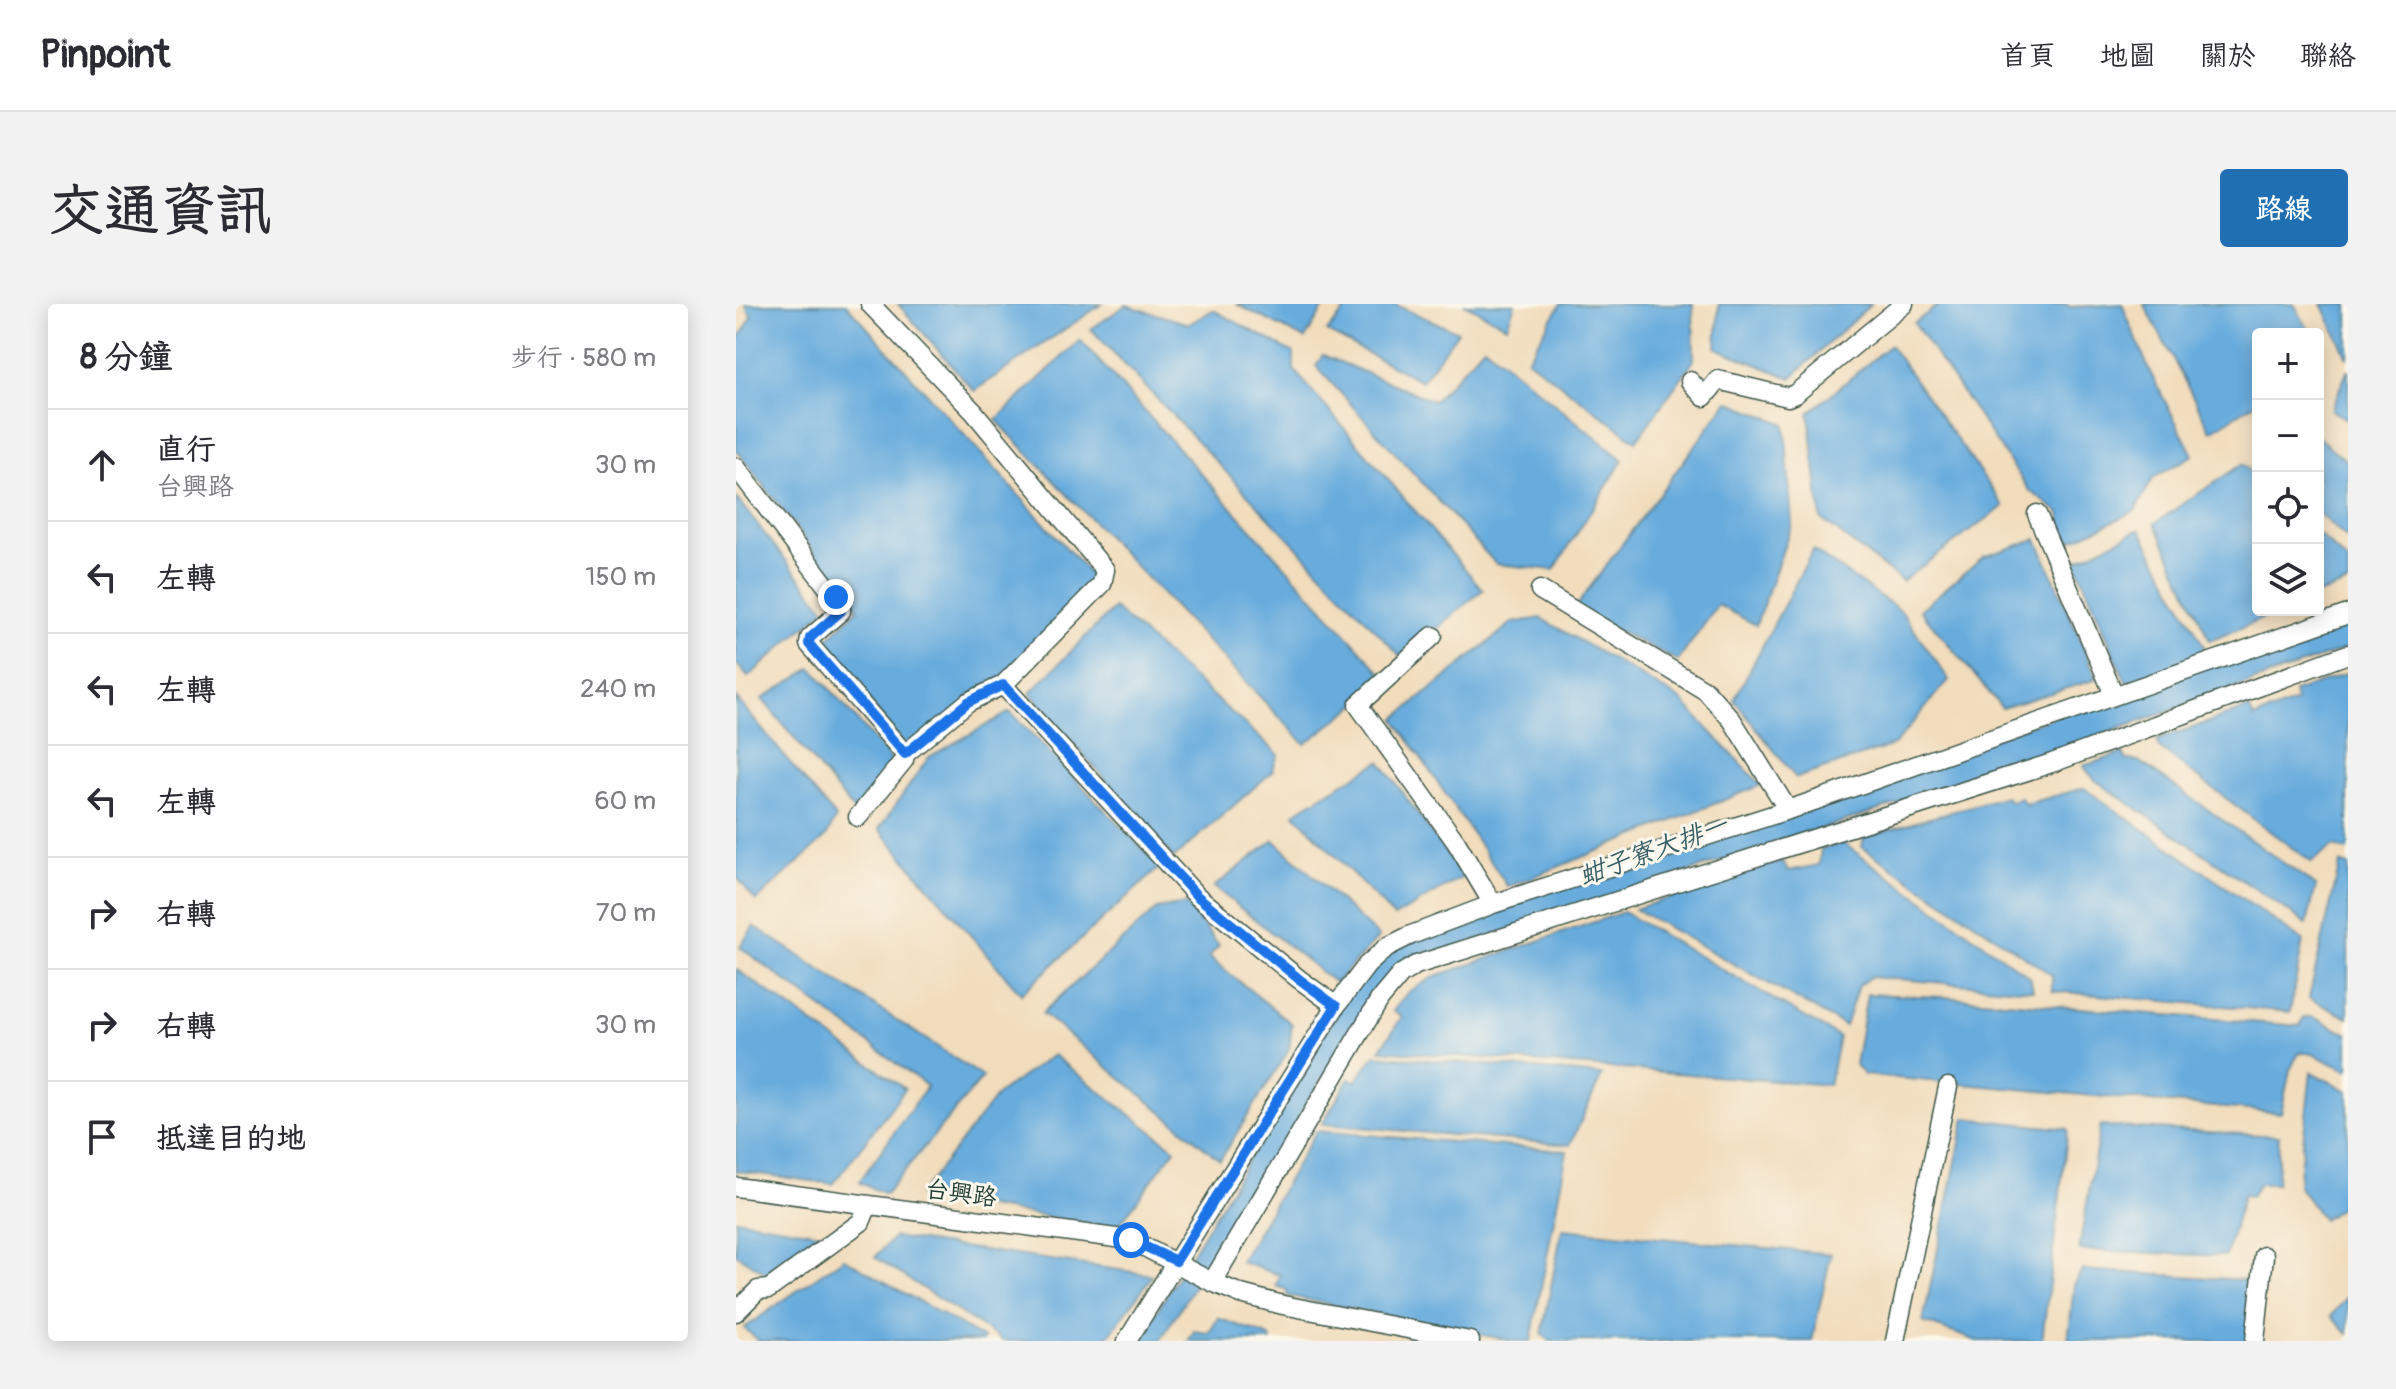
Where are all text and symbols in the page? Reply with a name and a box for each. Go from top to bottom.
text: Pinpoint [40,31,170,79]
text: 首頁 [2000,39,2056,74]
text: 地圖 [2100,39,2156,74]
text: 關於 [2200,39,2256,74]
text: 聯絡 [2300,39,2356,74]
button: 路線 [2220,169,2348,247]
text: 交通資訊 [48,177,272,246]
map controls [2252,328,2324,616]
button: + [2252,328,2324,400]
text: 8 分鐘 [80,336,173,379]
text: 步行 · 580 m [511,342,656,374]
button: − [2252,400,2324,472]
text: 直行 [156,431,216,468]
icon: ahead [80,443,124,487]
text: 30 m [595,449,656,481]
text: 台興路 [156,471,234,503]
button: locate [2252,472,2324,544]
button: layers [2252,544,2324,616]
icon: left [80,555,124,599]
text: 左轉 [156,560,216,597]
text: 150 m [585,561,656,593]
route end [818,579,854,615]
icon: left [80,667,124,711]
text: 左轉 [156,672,216,709]
text: 240 m [580,673,656,705]
icon: left [80,779,124,823]
text: 左轉 [156,784,216,821]
text: 60 m [594,785,656,817]
water label: 蚶子寮大排一 [1575,809,1734,893]
icon: right [80,891,124,935]
text: 右轉 [156,896,216,933]
text: 70 m [596,897,656,929]
icon: right [80,1003,124,1047]
text: 右轉 [156,1008,216,1045]
text: 30 m [595,1009,656,1041]
icon: arrive [80,1115,124,1159]
text: 抵達目的地 [156,1120,306,1157]
street label: 台興路 [923,1174,999,1213]
route start [1113,1222,1149,1258]

